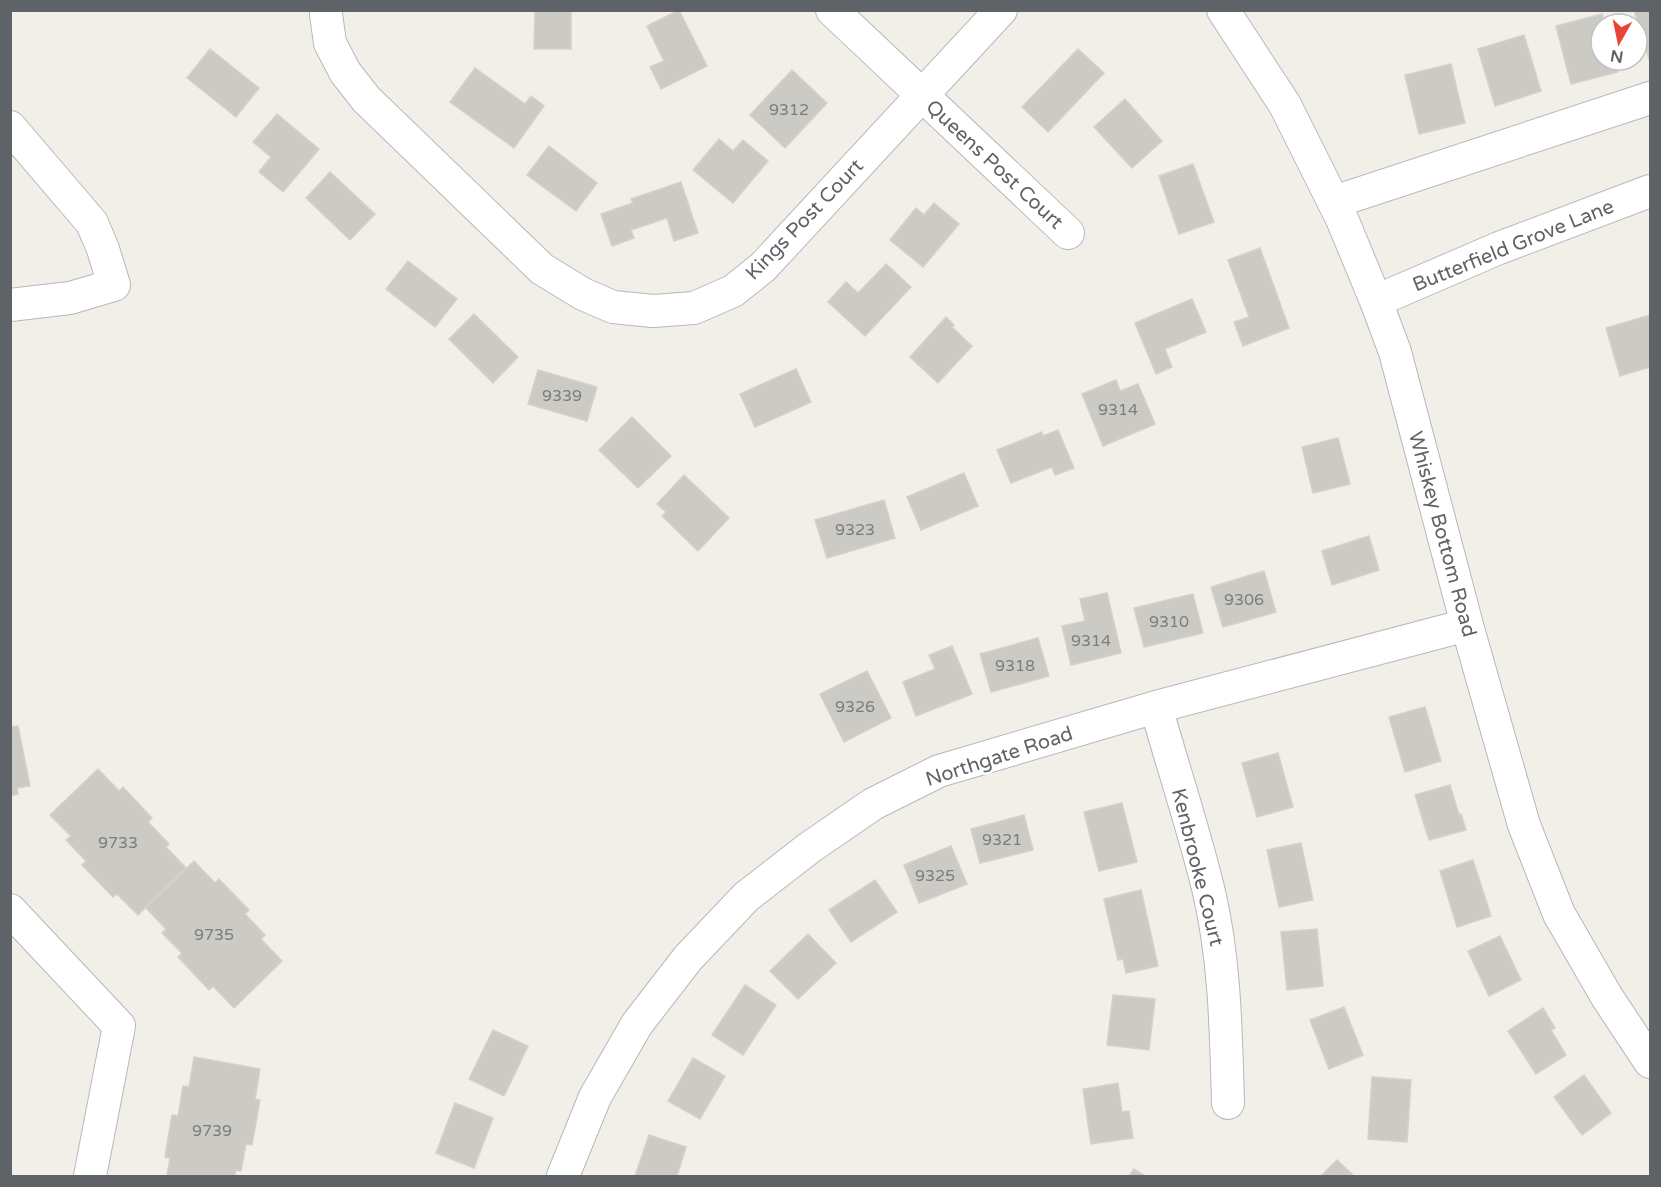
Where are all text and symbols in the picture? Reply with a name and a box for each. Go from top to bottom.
north arrow [1589,12,1649,72]
text: N [1609,45,1625,67]
street label: Queens Post Court [921,95,1068,235]
house number: 9312 [769,100,809,120]
street label: Kings Post Court [741,154,869,285]
street label: Butterfield Grove Lane [1409,195,1617,297]
house number: 9339 [542,386,582,406]
house number: 9314 [1098,400,1138,420]
street label: Whiskey Bottom Road [1403,429,1481,640]
house number: 9323 [835,520,875,540]
house number: 9306 [1224,590,1264,610]
house number: 9310 [1149,612,1189,632]
house number: 9314 [1071,631,1111,651]
house number: 9318 [995,656,1035,676]
house number: 9326 [835,697,875,717]
street label: Northgate Road [923,722,1076,792]
street label: Kenbrooke Court [1166,786,1228,949]
house number: 9321 [982,830,1022,850]
house number: 9733 [98,833,138,853]
house number: 9325 [915,866,955,886]
house number: 9735 [194,925,234,945]
house number: 9739 [192,1121,232,1141]

